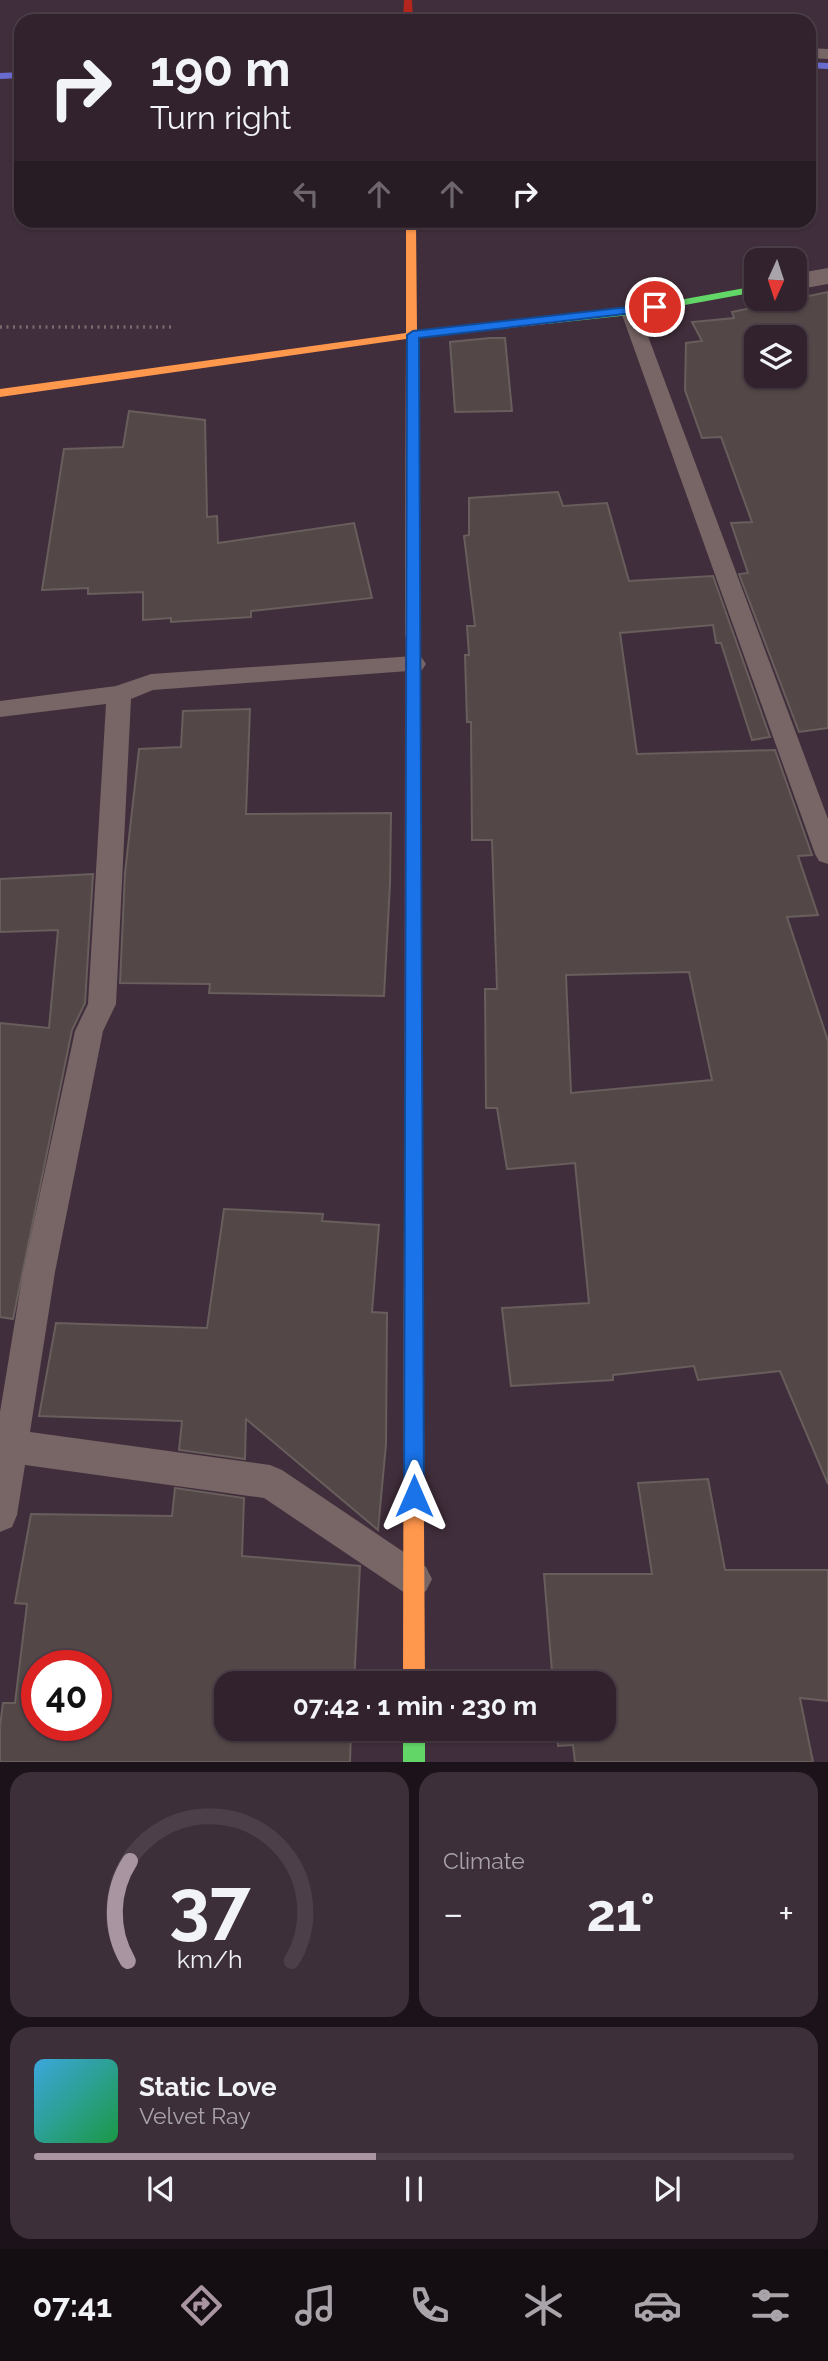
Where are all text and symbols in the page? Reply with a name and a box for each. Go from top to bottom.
text: 190 m [150,40,291,97]
icon: right [35,42,126,133]
text: Turn right [150,99,291,136]
icon: left [287,175,325,213]
icon: ahead [360,175,398,213]
icon: ahead [433,175,471,213]
icon: right [506,175,544,213]
north arrow [744,248,807,312]
map controls [744,248,807,388]
pin [625,277,685,337]
icon: arrive [636,288,674,326]
button: layers [744,325,807,388]
position arrow [377,1459,451,1533]
speed limit sign: 40 [21,1650,112,1741]
text: 07:42 · 1 min · 230 m [293,1691,537,1721]
text: Climate [443,1847,525,1874]
text: 37 [169,1863,250,1948]
text: 21° [587,1882,655,1943]
text: − [443,1891,463,1936]
text: + [778,1891,794,1936]
text: km/h [177,1943,242,1973]
text: Static Love [139,2072,277,2102]
text: Velvet Ray [139,2102,251,2129]
icon: previous [142,2170,180,2208]
icon: pause [395,2170,433,2208]
icon: next [648,2170,686,2208]
icon: directions [177,2281,226,2330]
icon: music [291,2281,340,2330]
icon: phone [405,2281,454,2330]
icon: climate [519,2281,568,2330]
icon: car [633,2281,682,2330]
icon: filters [746,2281,795,2330]
text: 07:41 [32,2287,112,2324]

